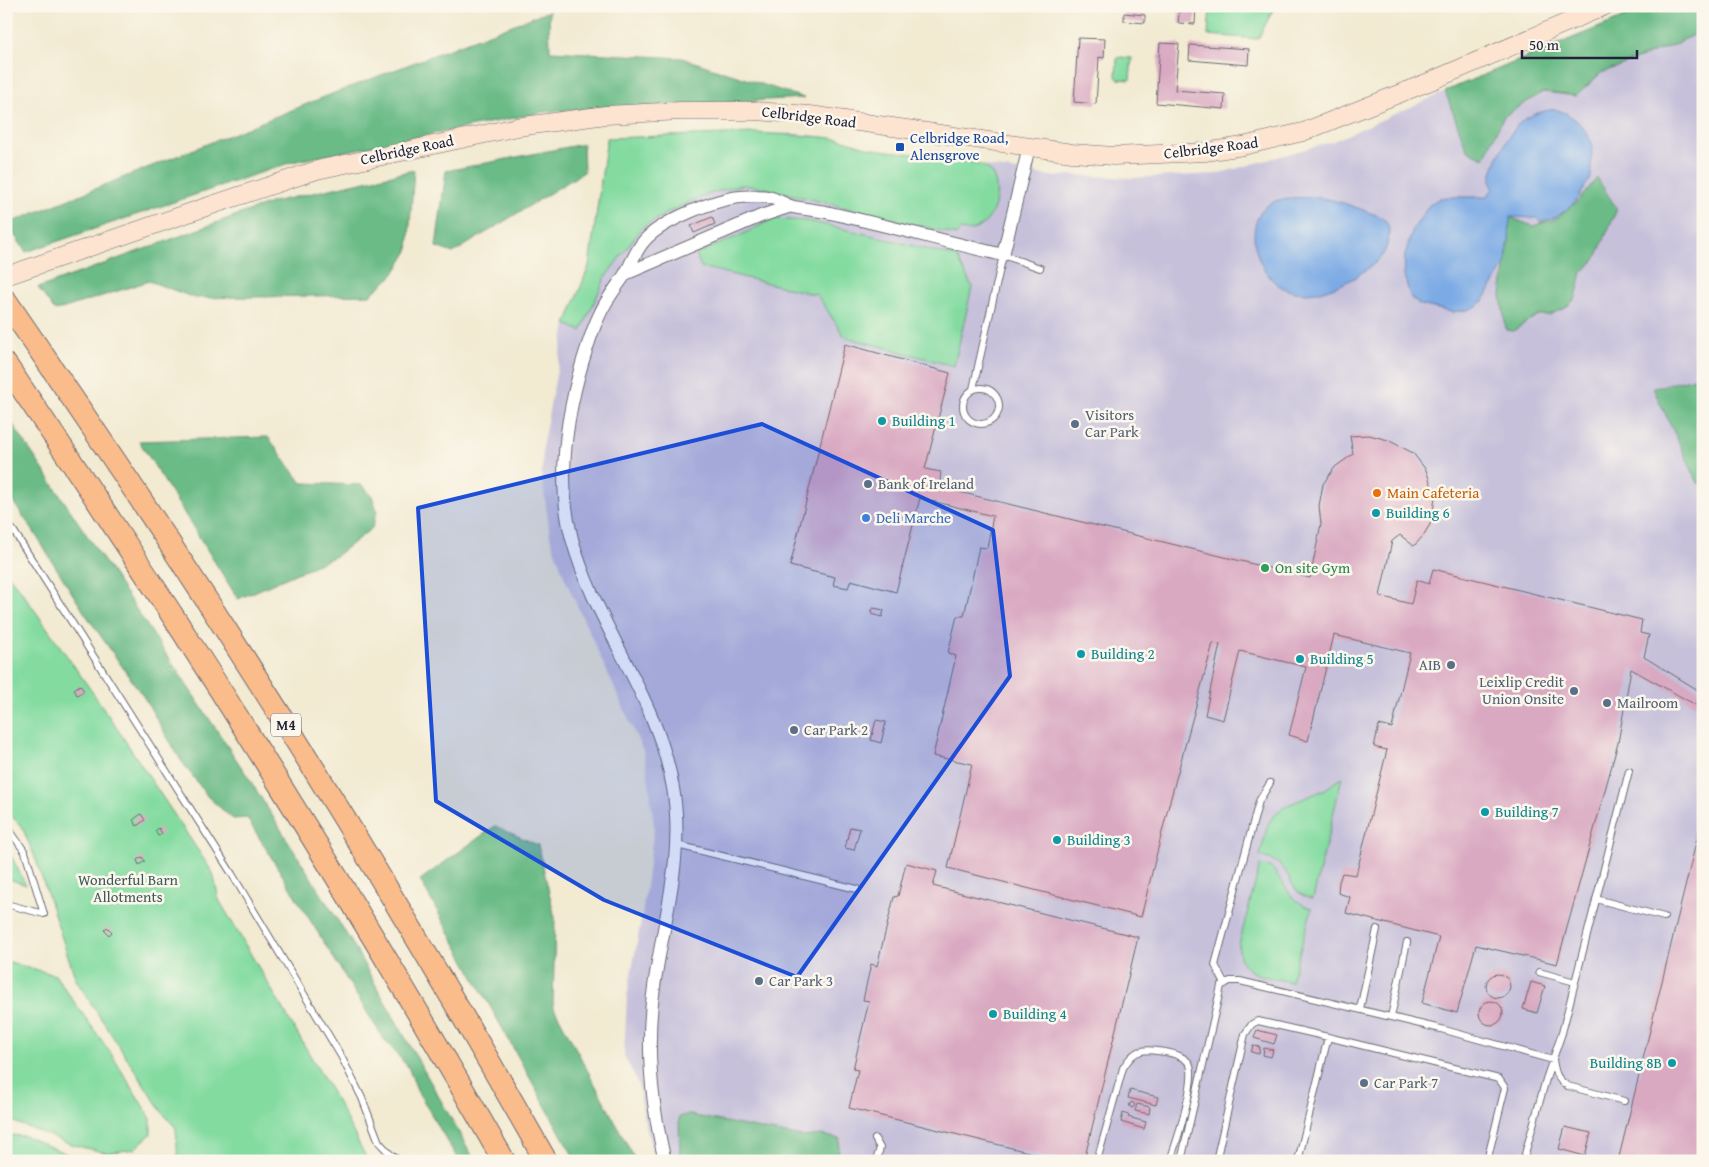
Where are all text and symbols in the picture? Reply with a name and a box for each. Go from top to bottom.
scale bar [1522,28,1636,60]
text: 50 m [1529,34,1560,55]
street label: Celbridge Road [761,100,857,133]
place label: Celbridge Road, Alensgrove [910,127,1009,165]
street label: Celbridge Road [358,129,455,170]
street label: Celbridge Road [1163,131,1259,164]
marker: Celbridge Road, Alensgrove [894,141,906,153]
place label: Visitors Car Park [1085,404,1139,442]
place label: Building 1 [892,410,956,431]
marker: Building 1 [876,415,888,427]
marker: Visitors Car Park [1069,418,1081,430]
place label: Bank of Ireland [878,473,974,494]
marker: Bank of Ireland [862,478,874,490]
place label: Main Cafeteria [1387,482,1479,503]
marker: Main Cafeteria [1371,487,1383,499]
place label: Building 6 [1386,502,1450,523]
place label: Deli Marche [876,507,951,528]
marker: Building 6 [1370,507,1382,519]
marker: Deli Marche [860,512,872,524]
place label: On site Gym [1275,557,1351,578]
marker: On site Gym [1259,562,1271,574]
place label: Building 2 [1091,643,1155,664]
marker: Building 2 [1075,648,1087,660]
place label: Building 5 [1310,648,1374,669]
marker: Building 5 [1294,653,1306,665]
place label: AIB [1419,654,1441,675]
marker: AIB [1445,659,1457,671]
place label: Leixlip Credit Union Onsite [1479,671,1565,709]
marker: Leixlip Credit Union Onsite [1568,685,1580,697]
place label: Mailroom [1617,692,1679,713]
marker: Mailroom [1601,697,1613,709]
road number: M4 [271,714,301,736]
place label: Car Park 2 [804,719,868,740]
marker: Car Park 2 [788,724,800,736]
place label: Building 7 [1495,801,1559,822]
marker: Building 7 [1479,806,1491,818]
place label: Building 3 [1067,829,1131,850]
marker: Building 3 [1051,834,1063,846]
park label: Wonderful Barn Allotments [78,869,179,907]
place label: Car Park 3 [769,970,833,991]
marker: Car Park 3 [753,975,765,987]
place label: Building 4 [1003,1003,1067,1024]
marker: Building 4 [987,1008,999,1020]
place label: Building 8B [1590,1052,1662,1073]
marker: Building 8B [1666,1057,1678,1069]
place label: Car Park 7 [1374,1072,1438,1093]
marker: Car Park 7 [1358,1077,1370,1089]

